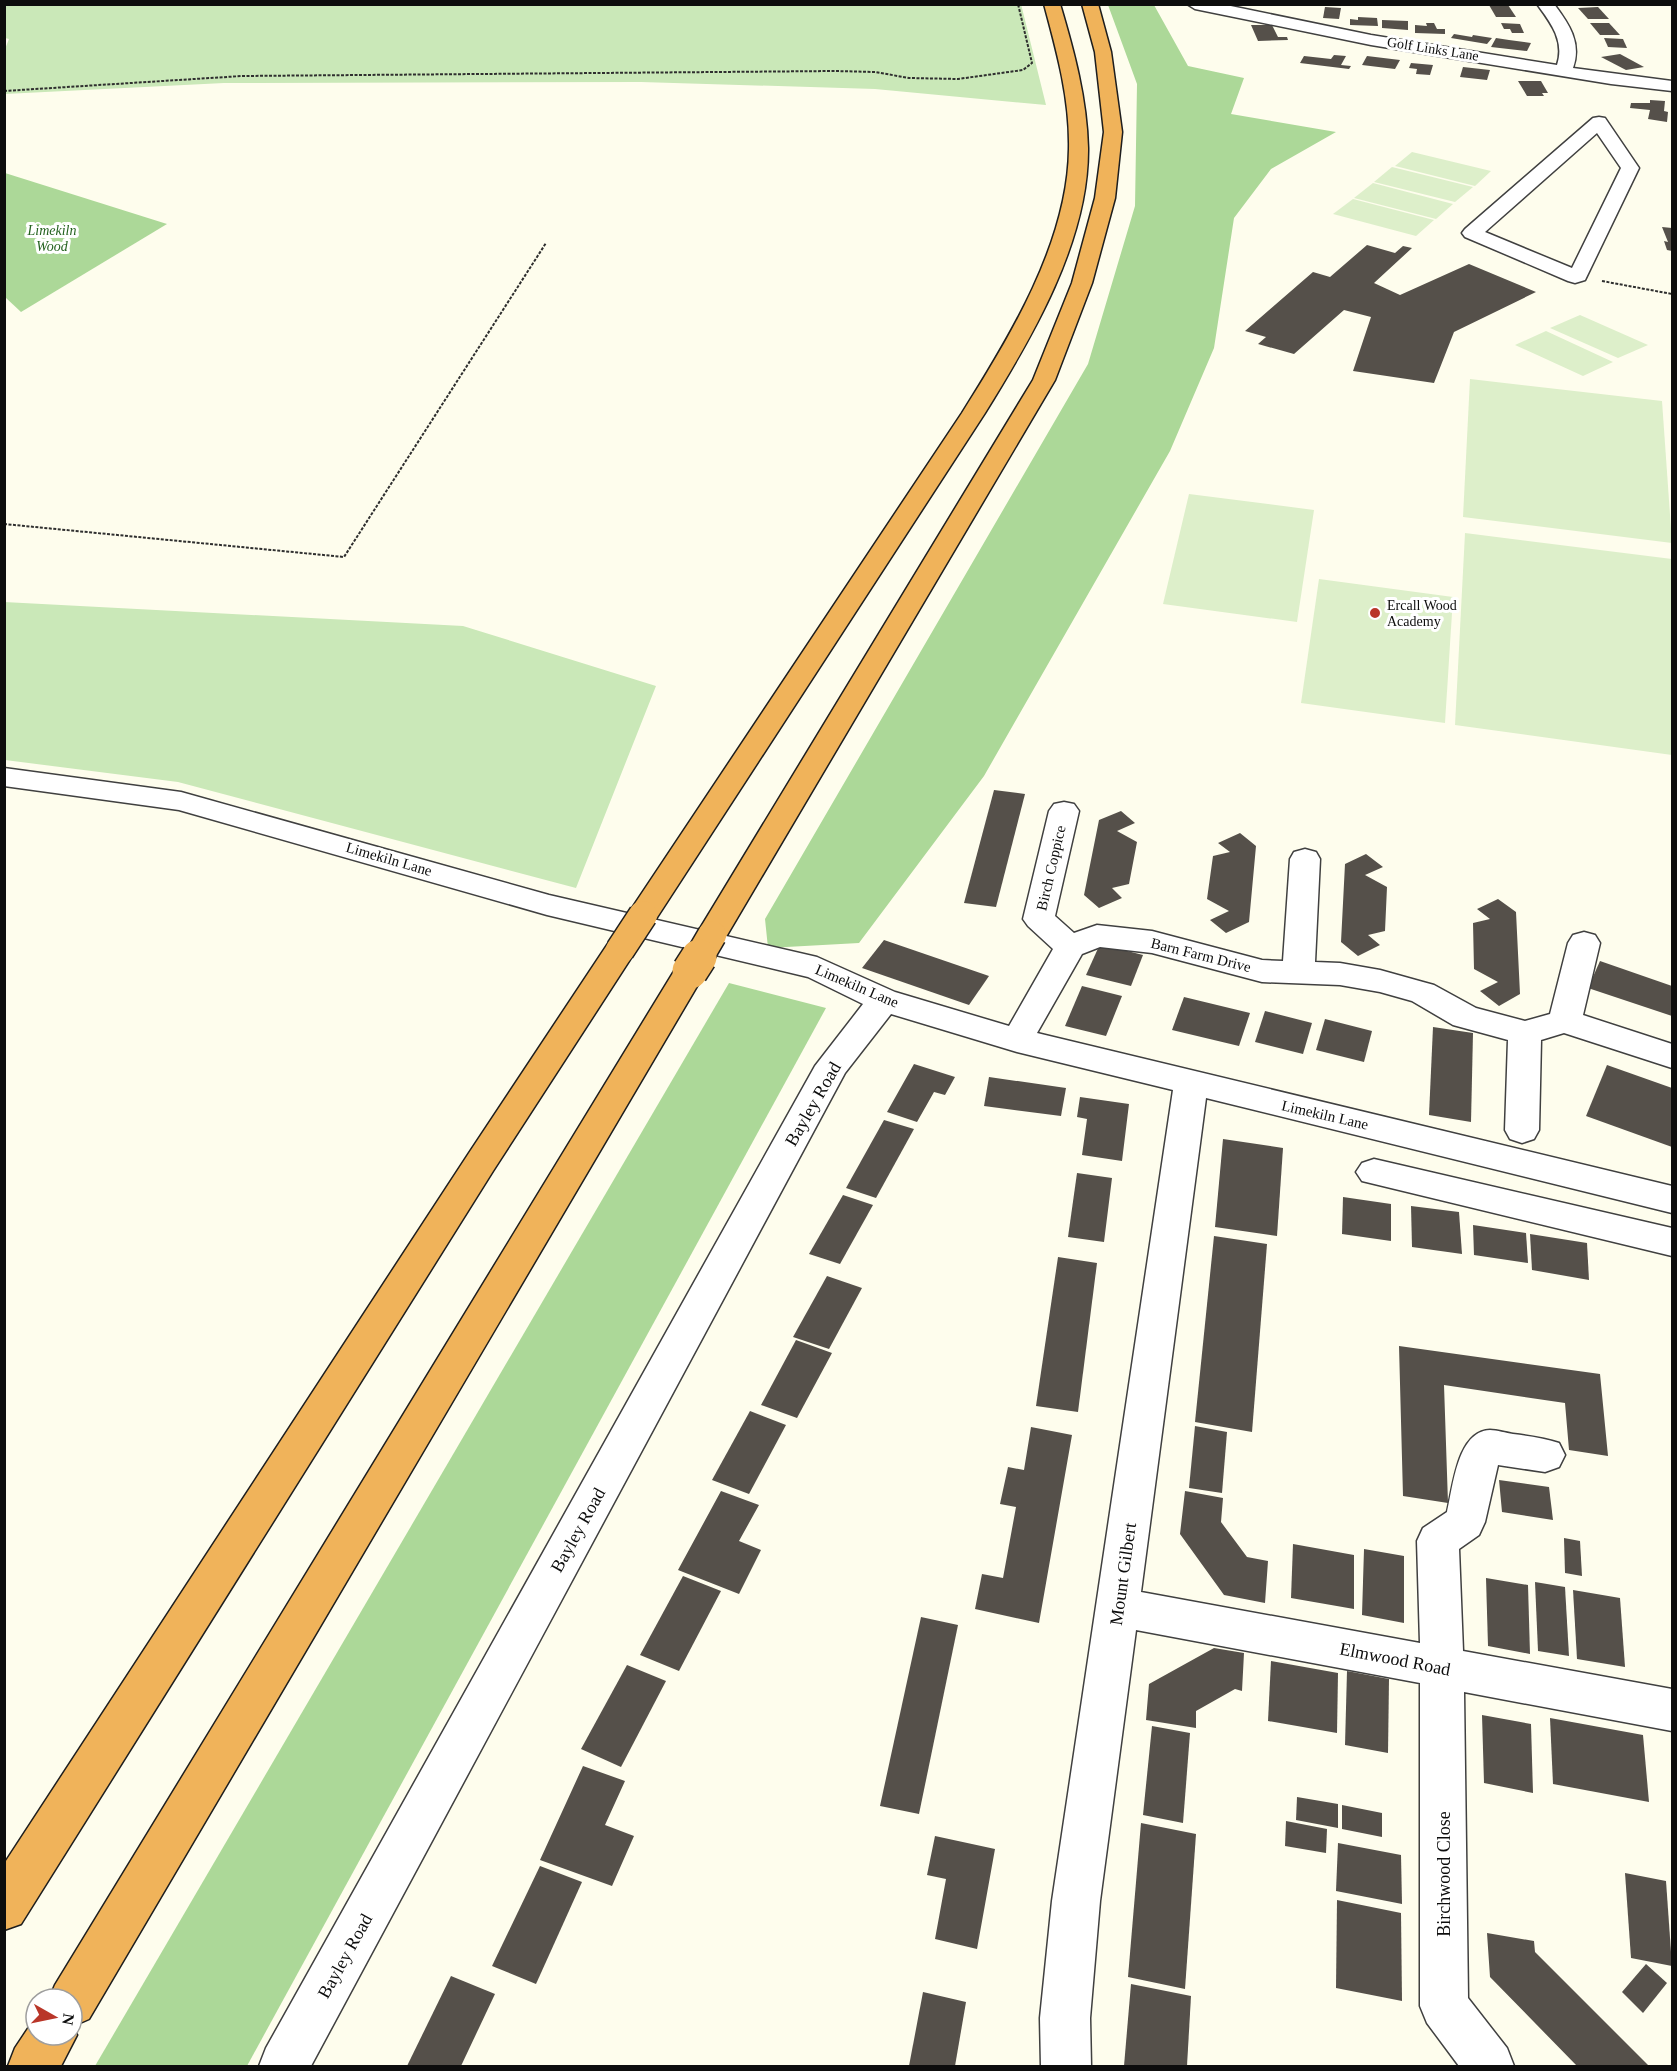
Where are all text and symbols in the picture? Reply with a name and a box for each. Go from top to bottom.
street label: Golf Links Lane [1386,34,1480,64]
park label: Limekiln Wood [27,223,77,254]
place label: Ercall Wood Academy [1387,598,1457,629]
marker: Ercall Wood Academy [1368,606,1382,620]
street label: Birch Coppice [1033,823,1069,912]
street label: Limekiln Lane [344,839,434,879]
street label: Barn Farm Drive [1149,935,1253,975]
street label: Limekiln Lane [813,961,901,1011]
street label: Bayley Road [781,1059,845,1149]
street label: Limekiln Lane [1280,1097,1370,1133]
street label: Bayley Road [547,1484,609,1576]
street label: Mount Gilbert [1106,1521,1140,1627]
street label: Elmwood Road [1338,1638,1452,1680]
street label: Birchwood Close [1434,1811,1454,1937]
street label: Bayley Road [314,1910,376,2002]
north arrow [24,1987,84,2047]
text: N [59,2012,78,2027]

